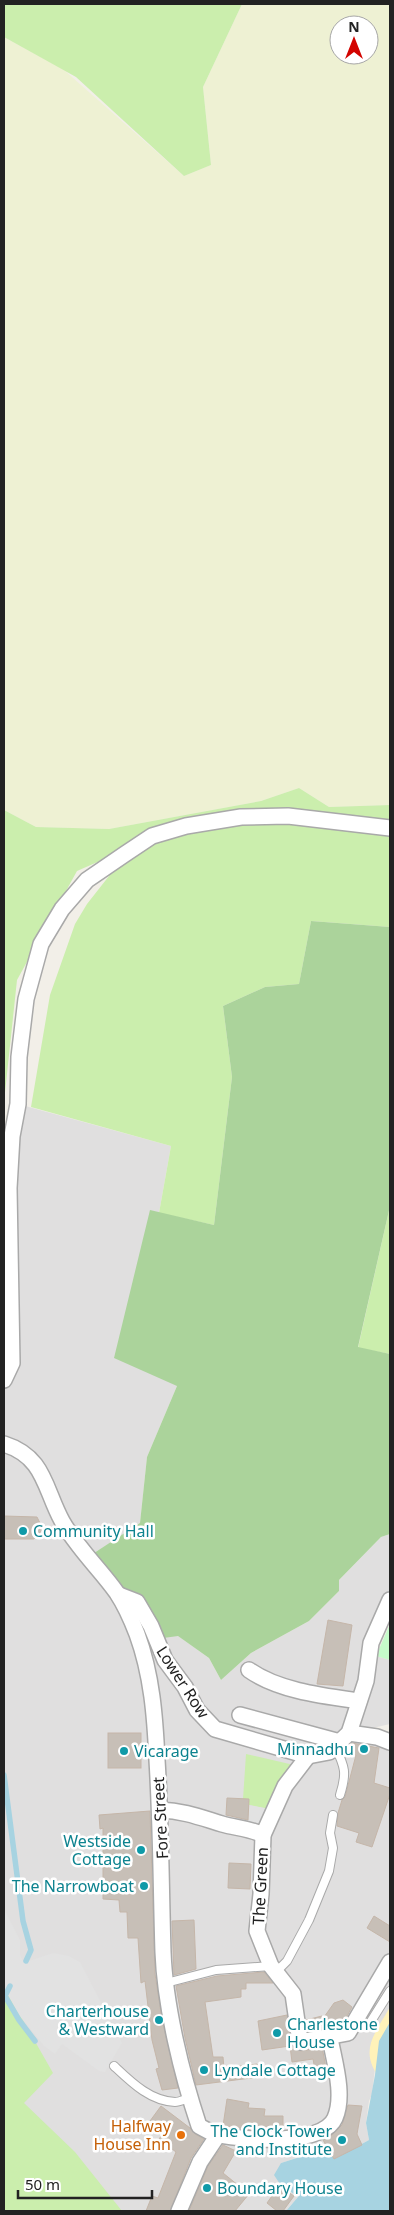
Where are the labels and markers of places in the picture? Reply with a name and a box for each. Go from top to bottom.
place label: Community Hall [33,1520,154,1542]
marker: Community Hall [17,1525,29,1537]
place label: Minnadhu [277,1738,354,1760]
place label: Vicarage [134,1740,199,1762]
marker: Minnadhu [358,1743,370,1755]
marker: Vicarage [118,1745,130,1757]
place label: Westside Cottage [63,1830,131,1870]
marker: Westside Cottage [135,1844,147,1856]
place label: The Narrowboat [12,1875,134,1897]
marker: The Narrowboat [138,1880,150,1892]
place label: Charterhouse & Westward [46,2000,149,2040]
place label: Charlestone House [287,2013,378,2053]
marker: Charterhouse & Westward [153,2014,165,2026]
marker: Charlestone House [271,2027,283,2039]
place label: Lyndale Cottage [214,2059,336,2081]
marker: Lyndale Cottage [198,2064,210,2076]
place label: Halfway House Inn [94,2115,172,2155]
place label: The Clock Tower and Institute [210,2120,332,2160]
marker: Halfway House Inn [175,2129,187,2141]
marker: The Clock Tower and Institute [336,2134,348,2146]
place label: Boundary House [217,2177,343,2199]
marker: Boundary House [201,2182,213,2194]

